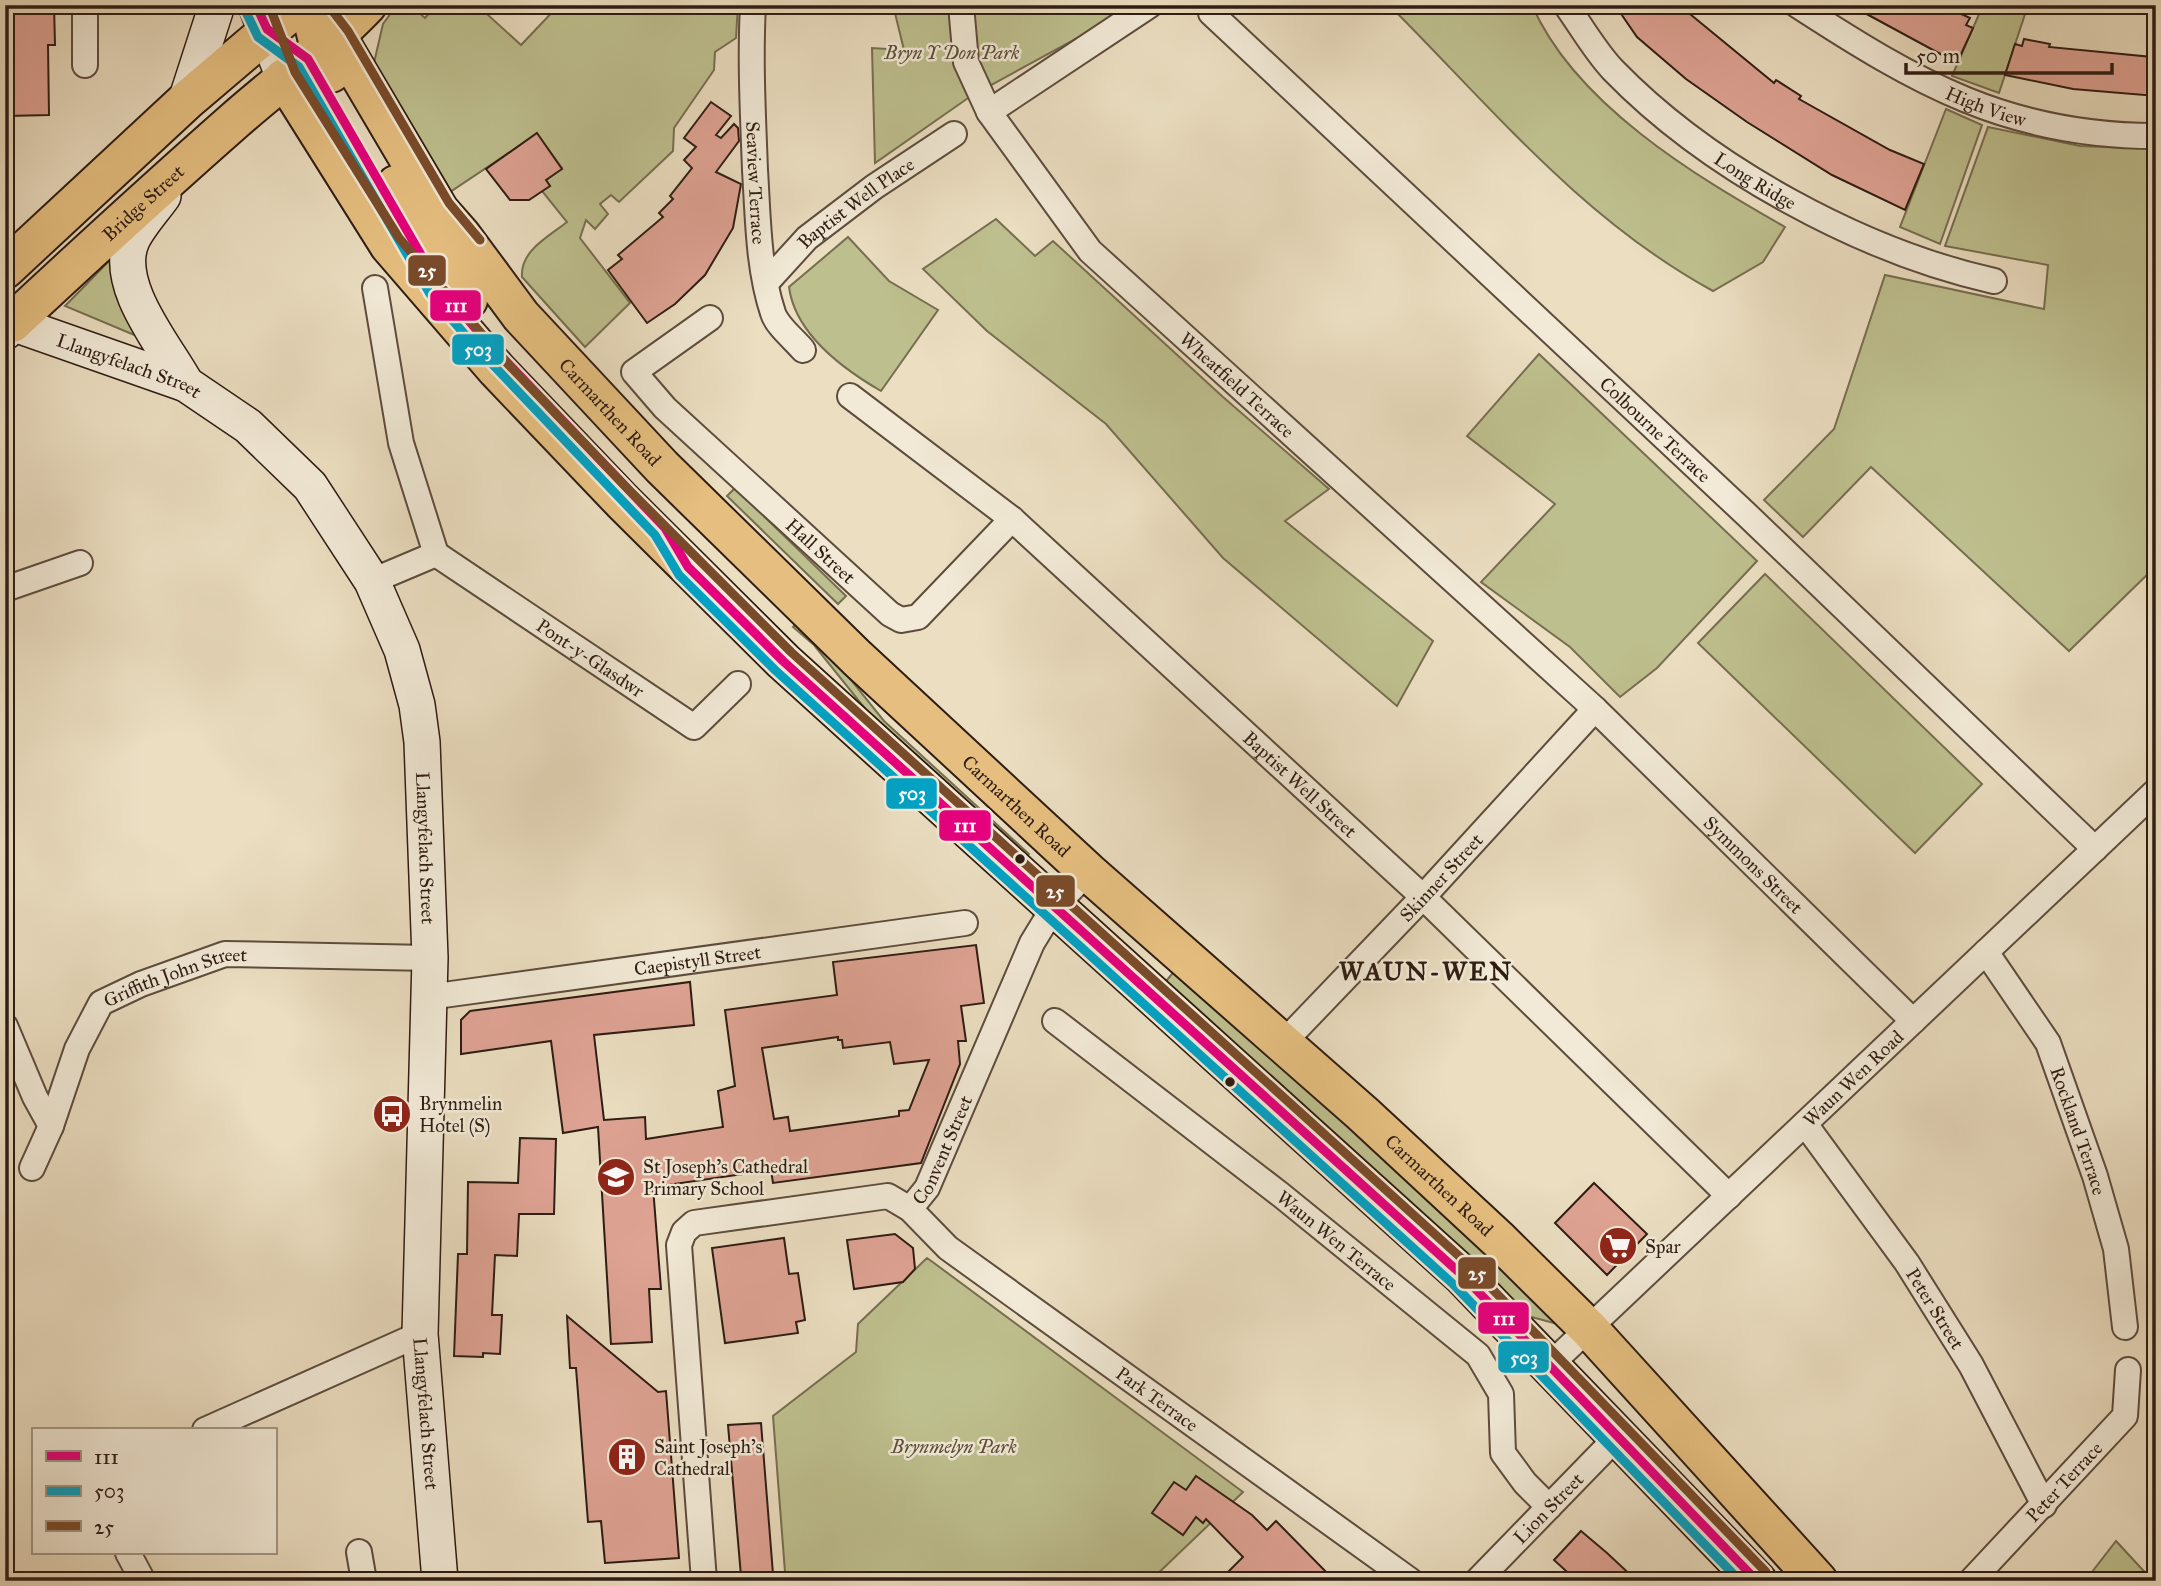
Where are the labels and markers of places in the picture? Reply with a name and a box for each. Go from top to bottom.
unlabelled marker [1013,852,1027,866]
unlabelled marker [1223,1075,1237,1089]
place label: Brynmelin Hotel (S) [419,1092,502,1138]
bus stop icon: Brynmelin Hotel (S) [371,1093,413,1135]
place label: St Joseph's Cathedral Primary School [643,1155,809,1200]
school or university icon: St Joseph's Cathedral Primary School [595,1156,637,1198]
supermarket icon: Spar [1597,1225,1639,1267]
place label: Spar [1645,1235,1681,1258]
place label: Saint Joseph's Cathedral [654,1435,763,1480]
building icon: Saint Joseph's Cathedral [606,1436,648,1478]

